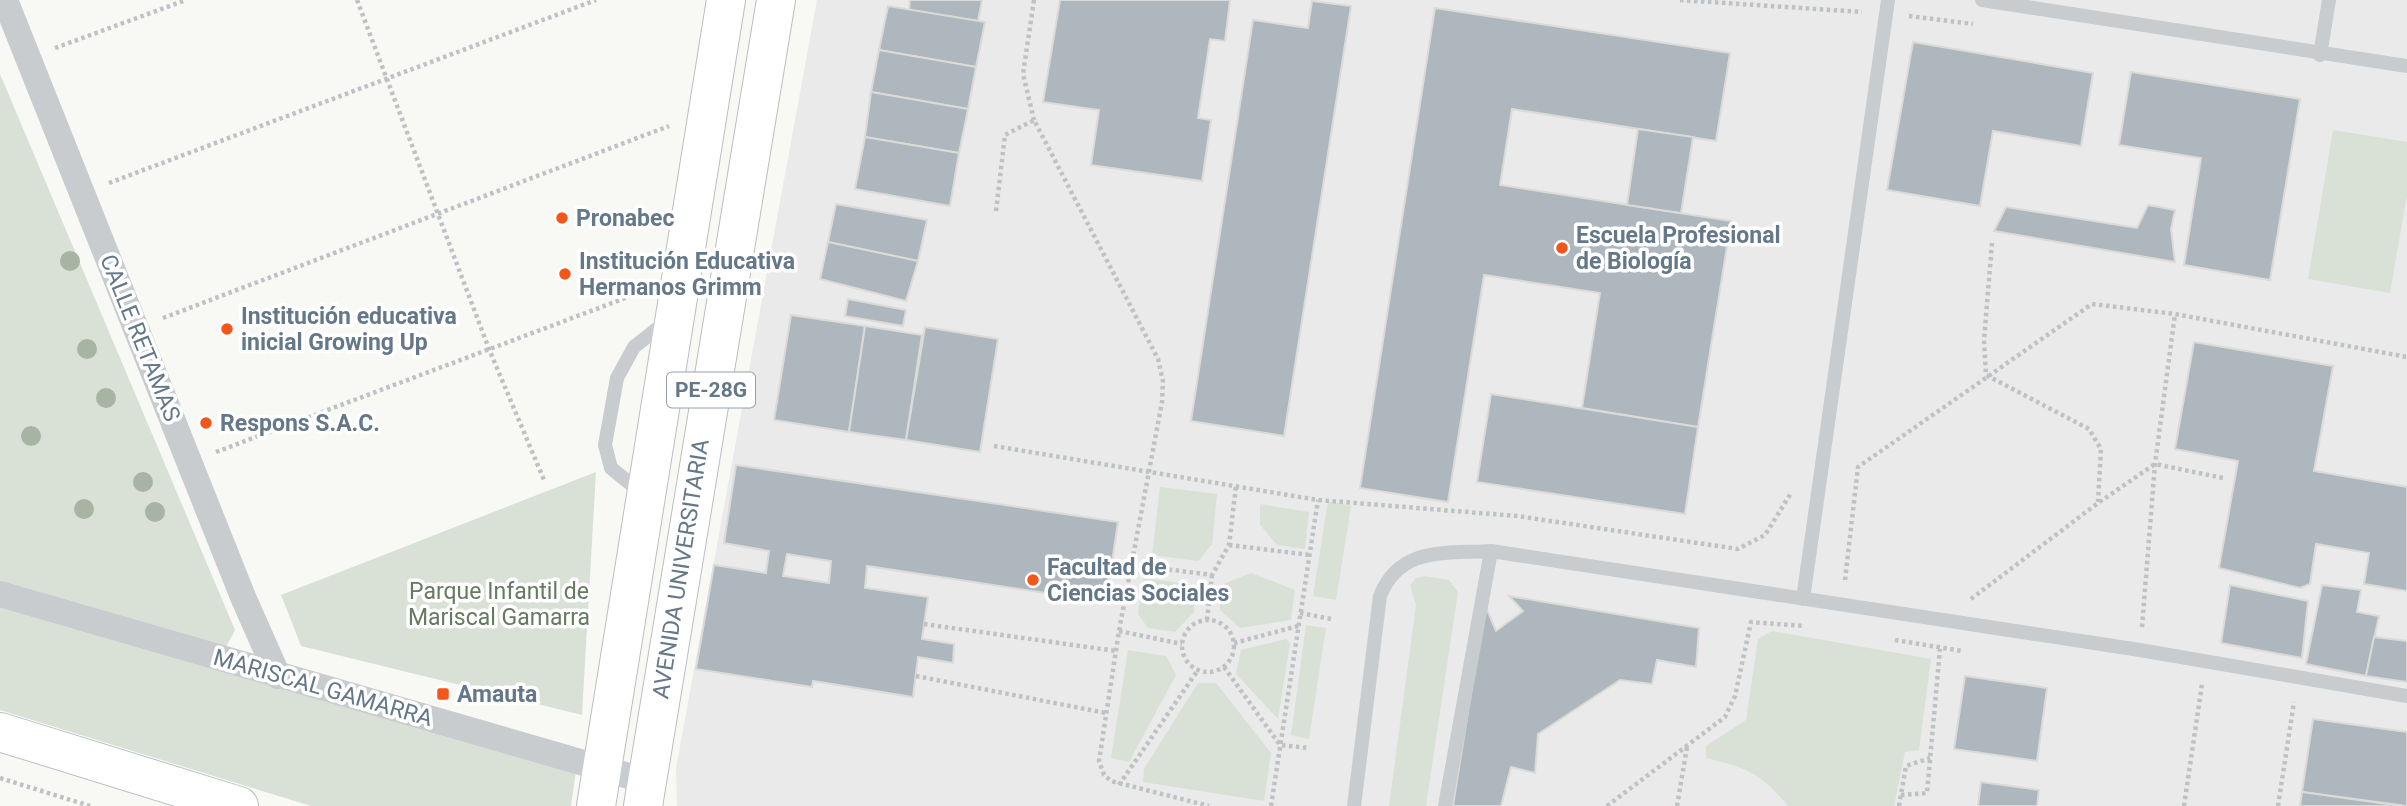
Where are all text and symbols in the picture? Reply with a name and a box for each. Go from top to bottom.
place label: Pronabec [576,205,674,232]
marker: Pronabec [554,210,570,226]
place label: Escuela Profesional de Biología [1576,222,1781,275]
marker: Escuela Profesional de Biología [1554,240,1570,256]
place label: Institución Educativa Hermanos Grimm [579,248,795,301]
street label: CALLE RETAMAS [94,251,186,425]
marker: Institución Educativa Hermanos Grimm [557,266,573,282]
place label: Institución educativa inicial Growing Up [241,303,457,356]
marker: Institución educativa inicial Growing Up [219,321,235,337]
road number: PE-28G [667,372,755,408]
place label: Respons S.A.C. [220,410,380,437]
marker: Respons S.A.C. [198,415,214,431]
street label: AVENIDA UNIVERSITARIA [647,437,715,701]
place label: Facultad de Ciencias Sociales [1047,554,1229,607]
marker: Facultad de Ciencias Sociales [1025,572,1041,588]
park label: Parque Infantil de Mariscal Gamarra [408,578,590,631]
street label: MARISCAL GAMARRA [210,644,436,732]
place label: Amauta [457,681,537,708]
marker: Amauta [435,686,451,702]

